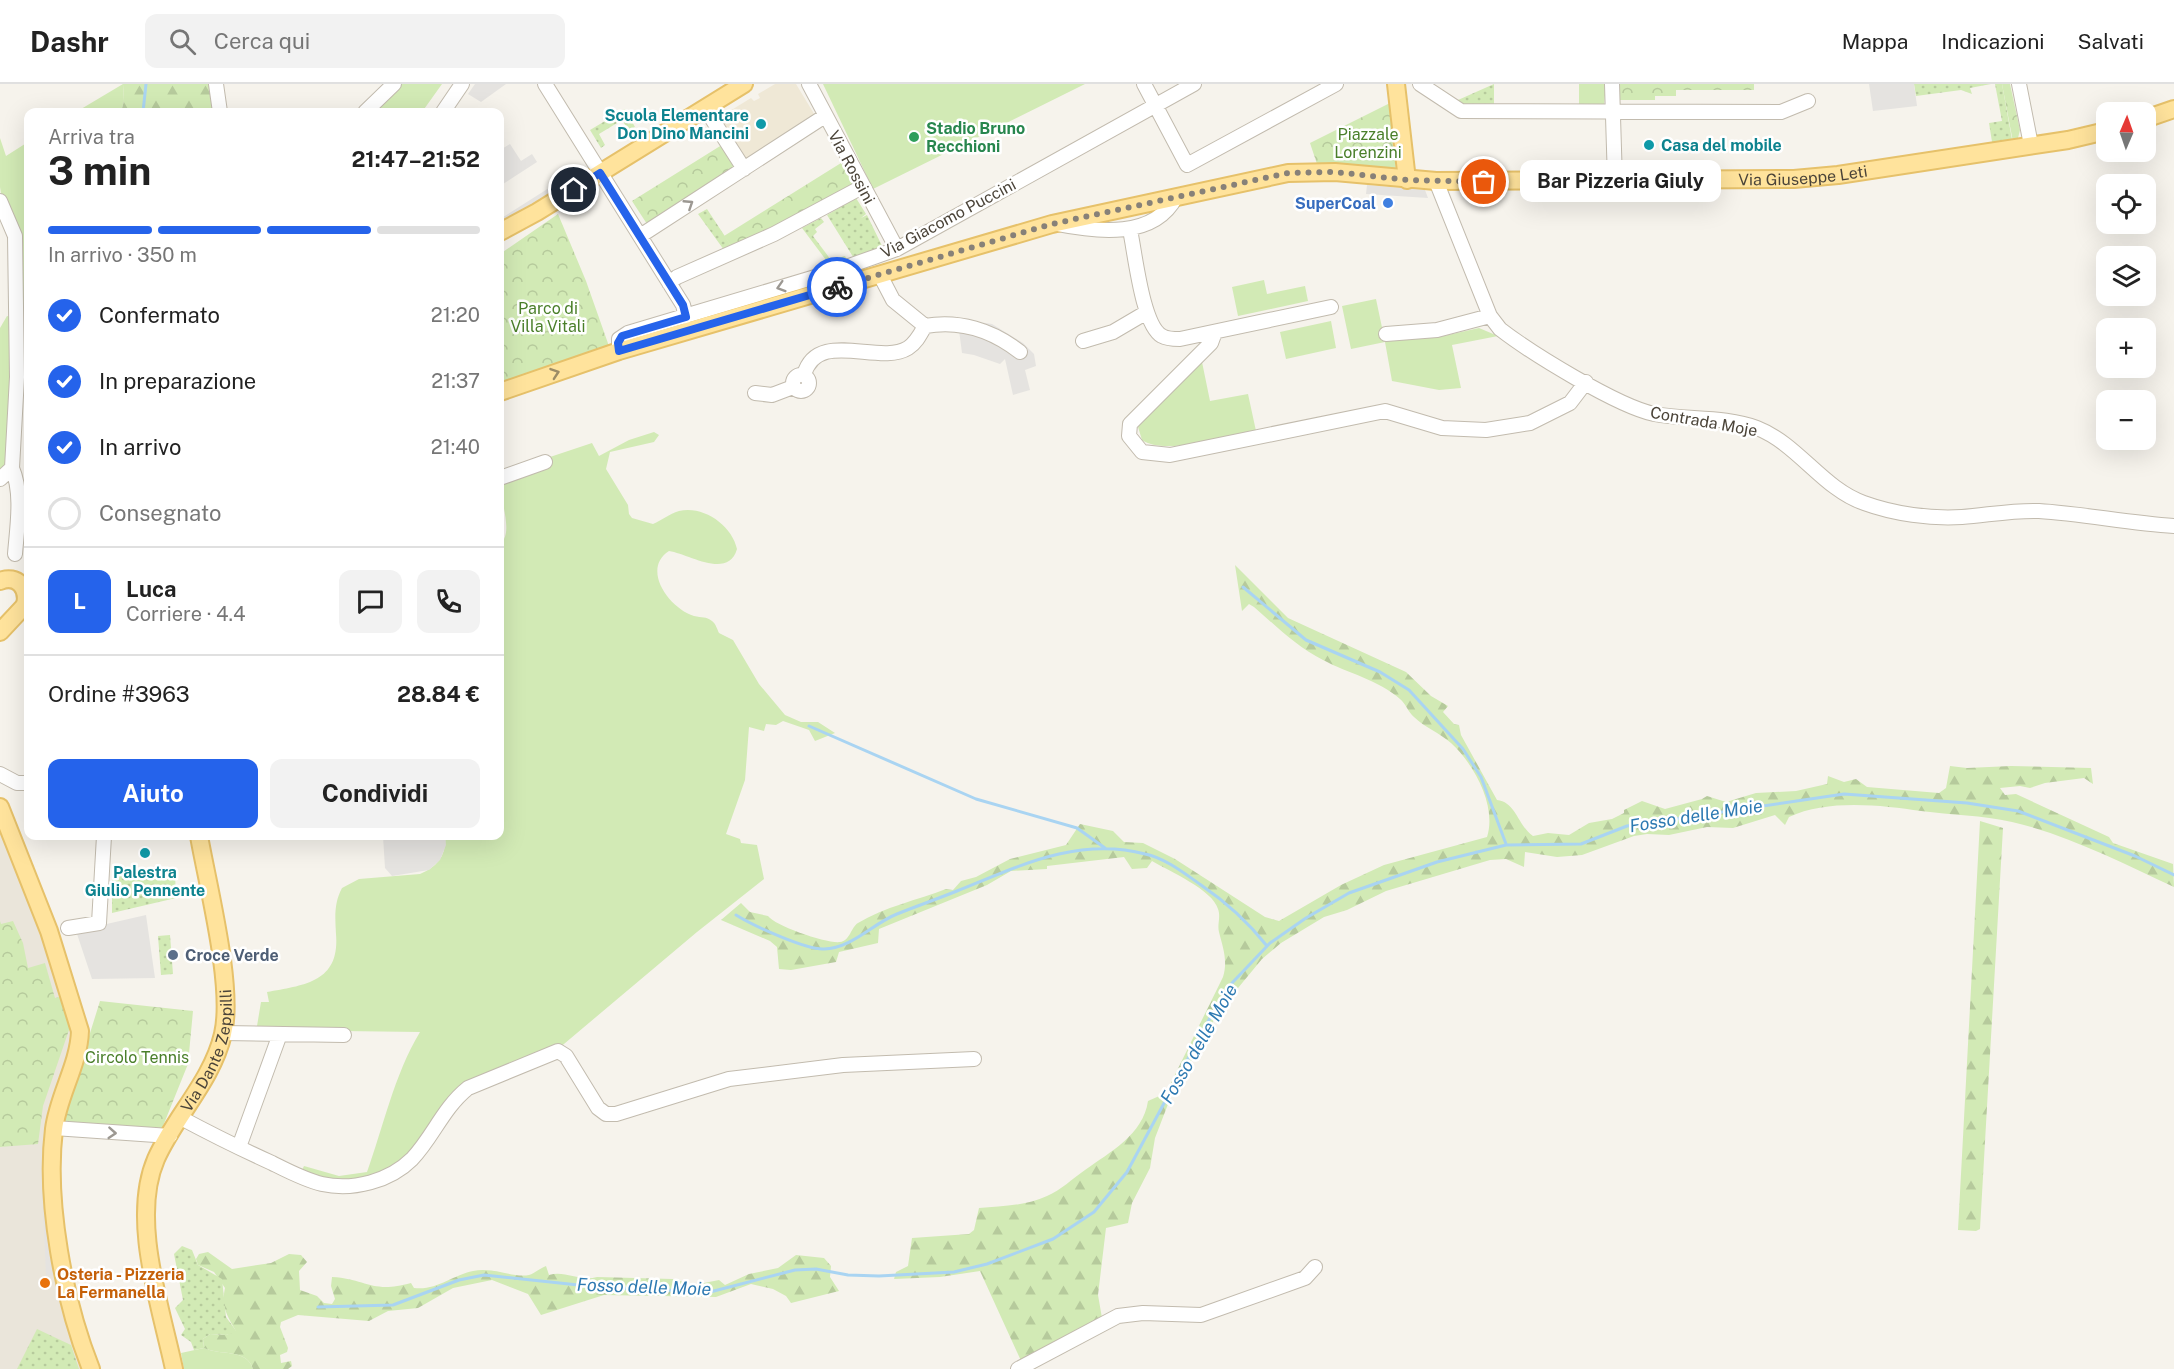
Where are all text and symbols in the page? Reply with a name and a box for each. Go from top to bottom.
search box [145,14,565,68]
text: Dashr [30,25,109,58]
icon: search [166,25,199,58]
text: Cerca qui [214,28,310,54]
text: Mappa [1842,29,1908,54]
text: Indicazioni [1941,29,2045,54]
text: Salvati [2078,29,2144,54]
north arrow [2096,102,2156,162]
map controls [2096,102,2156,450]
place label: Scuola Elementare Don Dino Mancini [604,106,749,143]
marker: Scuola Elementare Don Dino Mancini [754,117,768,131]
place label: Stadio Bruno Recchioni [926,119,1025,156]
text: Arriva tra [48,125,135,149]
park label: Piazzale Lorenzini [1334,125,1402,162]
street label: Via Rossini [824,127,879,207]
marker: Stadio Bruno Recchioni [907,130,921,144]
place label: Casa del mobile [1661,136,1782,155]
marker: Casa del mobile [1642,138,1656,152]
text: 21:47–21:52 [351,146,480,172]
text: 3 min [48,148,151,194]
pin [1458,156,1509,207]
callout: Bar Pizzeria Giuly [1520,161,1721,203]
street label: Via Giuseppe Leti [1738,162,1869,189]
pin [548,164,599,215]
icon: bag [1467,165,1500,198]
text: Bar Pizzeria Giuly [1537,169,1704,193]
icon: home [557,173,590,206]
button: locate [2096,174,2156,234]
street label: Via Giacomo Puccini [877,175,1019,262]
place label: SuperCoal [1295,194,1376,213]
marker: SuperCoal [1381,196,1395,210]
one-way arrow [683,200,693,212]
text: In arrivo · 350 m [48,243,197,267]
button: layers [2096,246,2156,306]
courier [807,257,867,317]
icon: bike [821,271,854,304]
one-way arrow [776,280,787,292]
icon: check [48,299,81,332]
park label: Parco di Villa Vitali [510,299,586,336]
text: Confermato [99,302,220,328]
text: 21:20 [431,303,480,327]
button: + [2096,318,2156,378]
icon: check [48,365,81,398]
text: In preparazione [99,368,256,394]
one-way arrow [549,368,560,381]
text: 21:37 [431,369,480,393]
button: − [2096,390,2156,450]
street label: Contrada Moje [1649,403,1759,440]
icon: check [48,431,81,464]
text: In arrivo [99,434,181,460]
text: 21:40 [431,435,480,459]
text: Consegnato [99,500,221,526]
button: chat [339,570,402,633]
button: phone [417,570,480,633]
text: Luca [126,576,176,602]
text: L [73,588,86,614]
text: Corriere · 4.4 [126,602,246,626]
text: Ordine #3963 [48,681,190,707]
text: 28.84 € [397,681,480,707]
button: Aiuto [48,759,258,828]
button: Condividi [270,759,480,828]
water label: Fosso delle Moie [1628,795,1764,836]
marker: Palestra Giulio Pennente [138,846,152,860]
place label: Palestra Giulio Pennente [85,863,205,900]
place label: Croce Verde [185,946,279,965]
marker: Croce Verde [166,948,180,962]
water label: Fosso delle Moie [1156,980,1241,1107]
street label: Via Dante Zeppilli [177,989,236,1116]
park label: Circolo Tennis [85,1048,189,1067]
one-way arrow [107,1126,116,1139]
place label: Osteria - Pizzeria La Fermanella [57,1265,184,1302]
water label: Fosso delle Moie [576,1274,712,1299]
marker: Osteria - Pizzeria La Fermanella [38,1276,52,1290]

